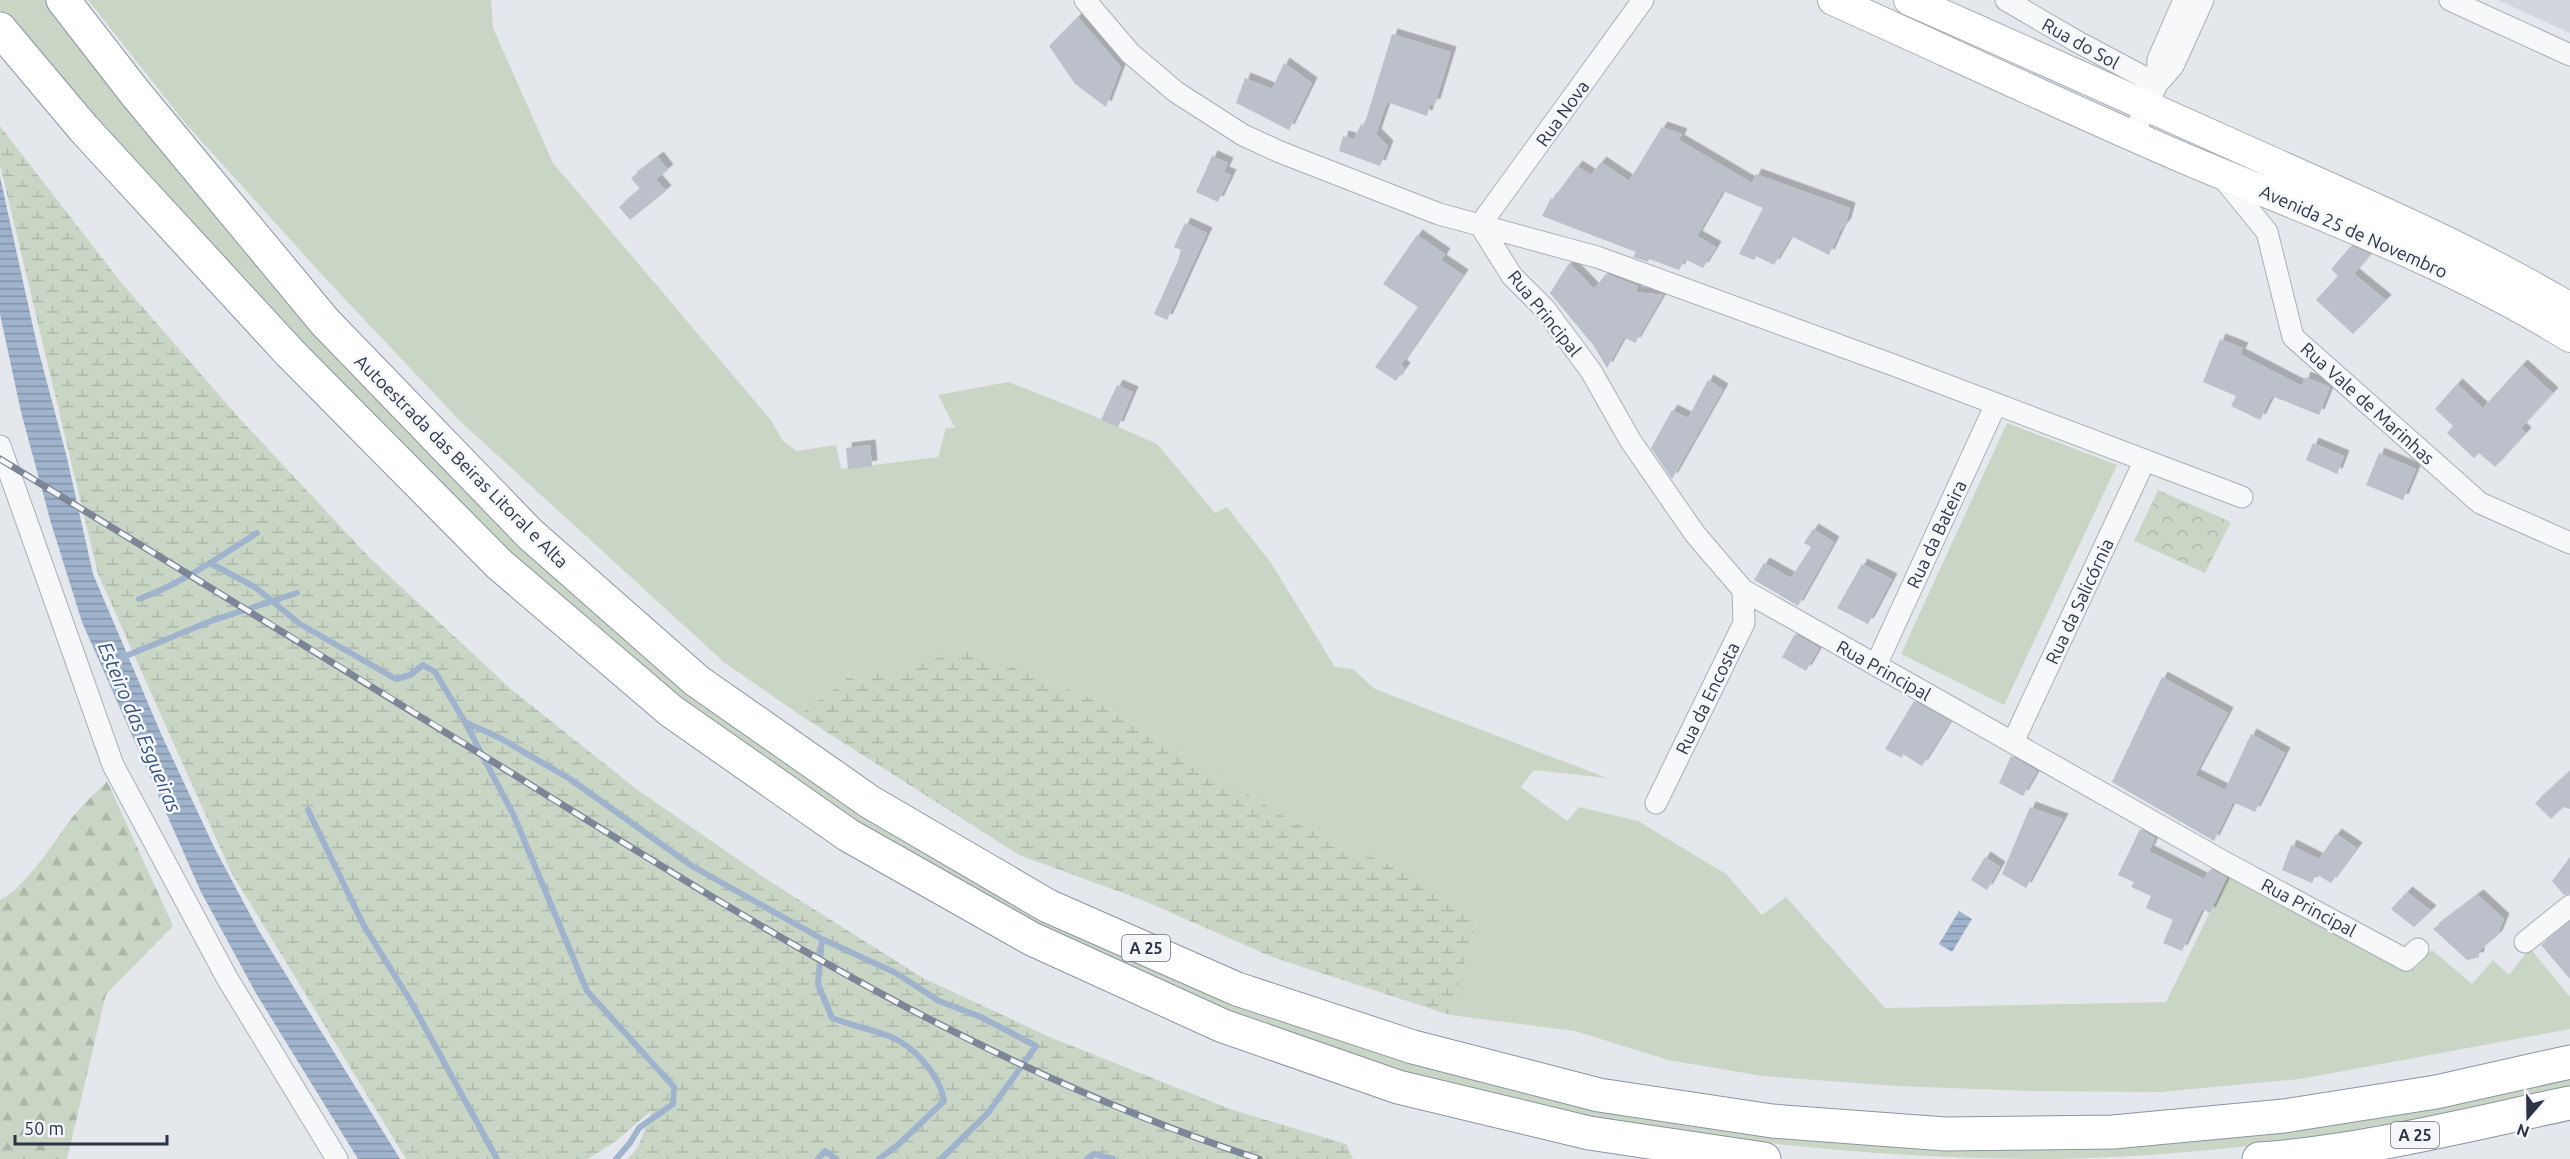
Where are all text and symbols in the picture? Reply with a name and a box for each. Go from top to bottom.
street label: Rua do Sol [2039,14,2123,72]
street label: Rua Nova [1532,76,1592,150]
street label: Avenida 25 de Novembro [2257,181,2451,281]
street label: Rua Principal [1504,266,1586,360]
street label: Rua Vale de Marinhas [2297,338,2439,468]
street label: Autoestrada das Beiras Litoral e Alta [351,350,573,572]
street label: Rua da Bateira [1902,477,1970,591]
street label: Rua da Salicórnia [2041,535,2117,667]
street label: Rua Principal [1834,636,1935,704]
water label: Esteiro das Esgueiras [94,638,187,816]
street label: Rua da Encosta [1671,639,1743,757]
street label: Rua Principal [2258,874,2360,940]
road number: A 25 [1122,935,1170,961]
north arrow [2498,1087,2558,1147]
scale bar [15,1108,166,1146]
text: 50 m [24,1118,64,1138]
text: N [2514,1121,2532,1142]
road number: A 25 [2391,1122,2439,1148]

